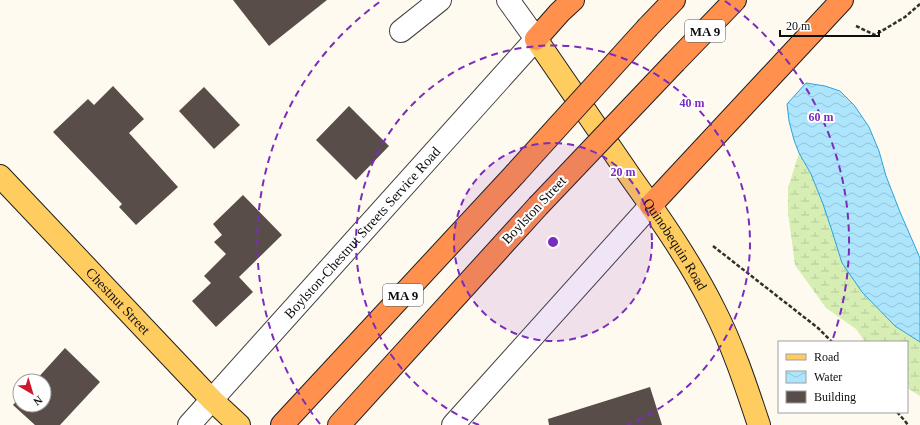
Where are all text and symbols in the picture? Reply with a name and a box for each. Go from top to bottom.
scale bar [780,12,879,38]
text: 20 m [786,19,811,33]
road number: MA 9 [685,20,725,42]
text: 40 m [680,96,705,110]
text: 60 m [809,110,834,124]
street label: Boylston-Chestnut Streets Service Road [281,144,443,321]
text: 20 m [611,165,636,179]
street label: Boylston Street [499,173,569,247]
street label: Quinobequin Road [640,195,710,293]
centre of rings [546,235,560,249]
street label: Chestnut Street [83,265,153,337]
road number: MA 9 [383,284,423,306]
legend [778,341,908,413]
text: Road [814,350,839,364]
text: Water [814,370,842,384]
north arrow [12,373,52,413]
text: Building [814,390,856,404]
text: N [31,394,45,408]

